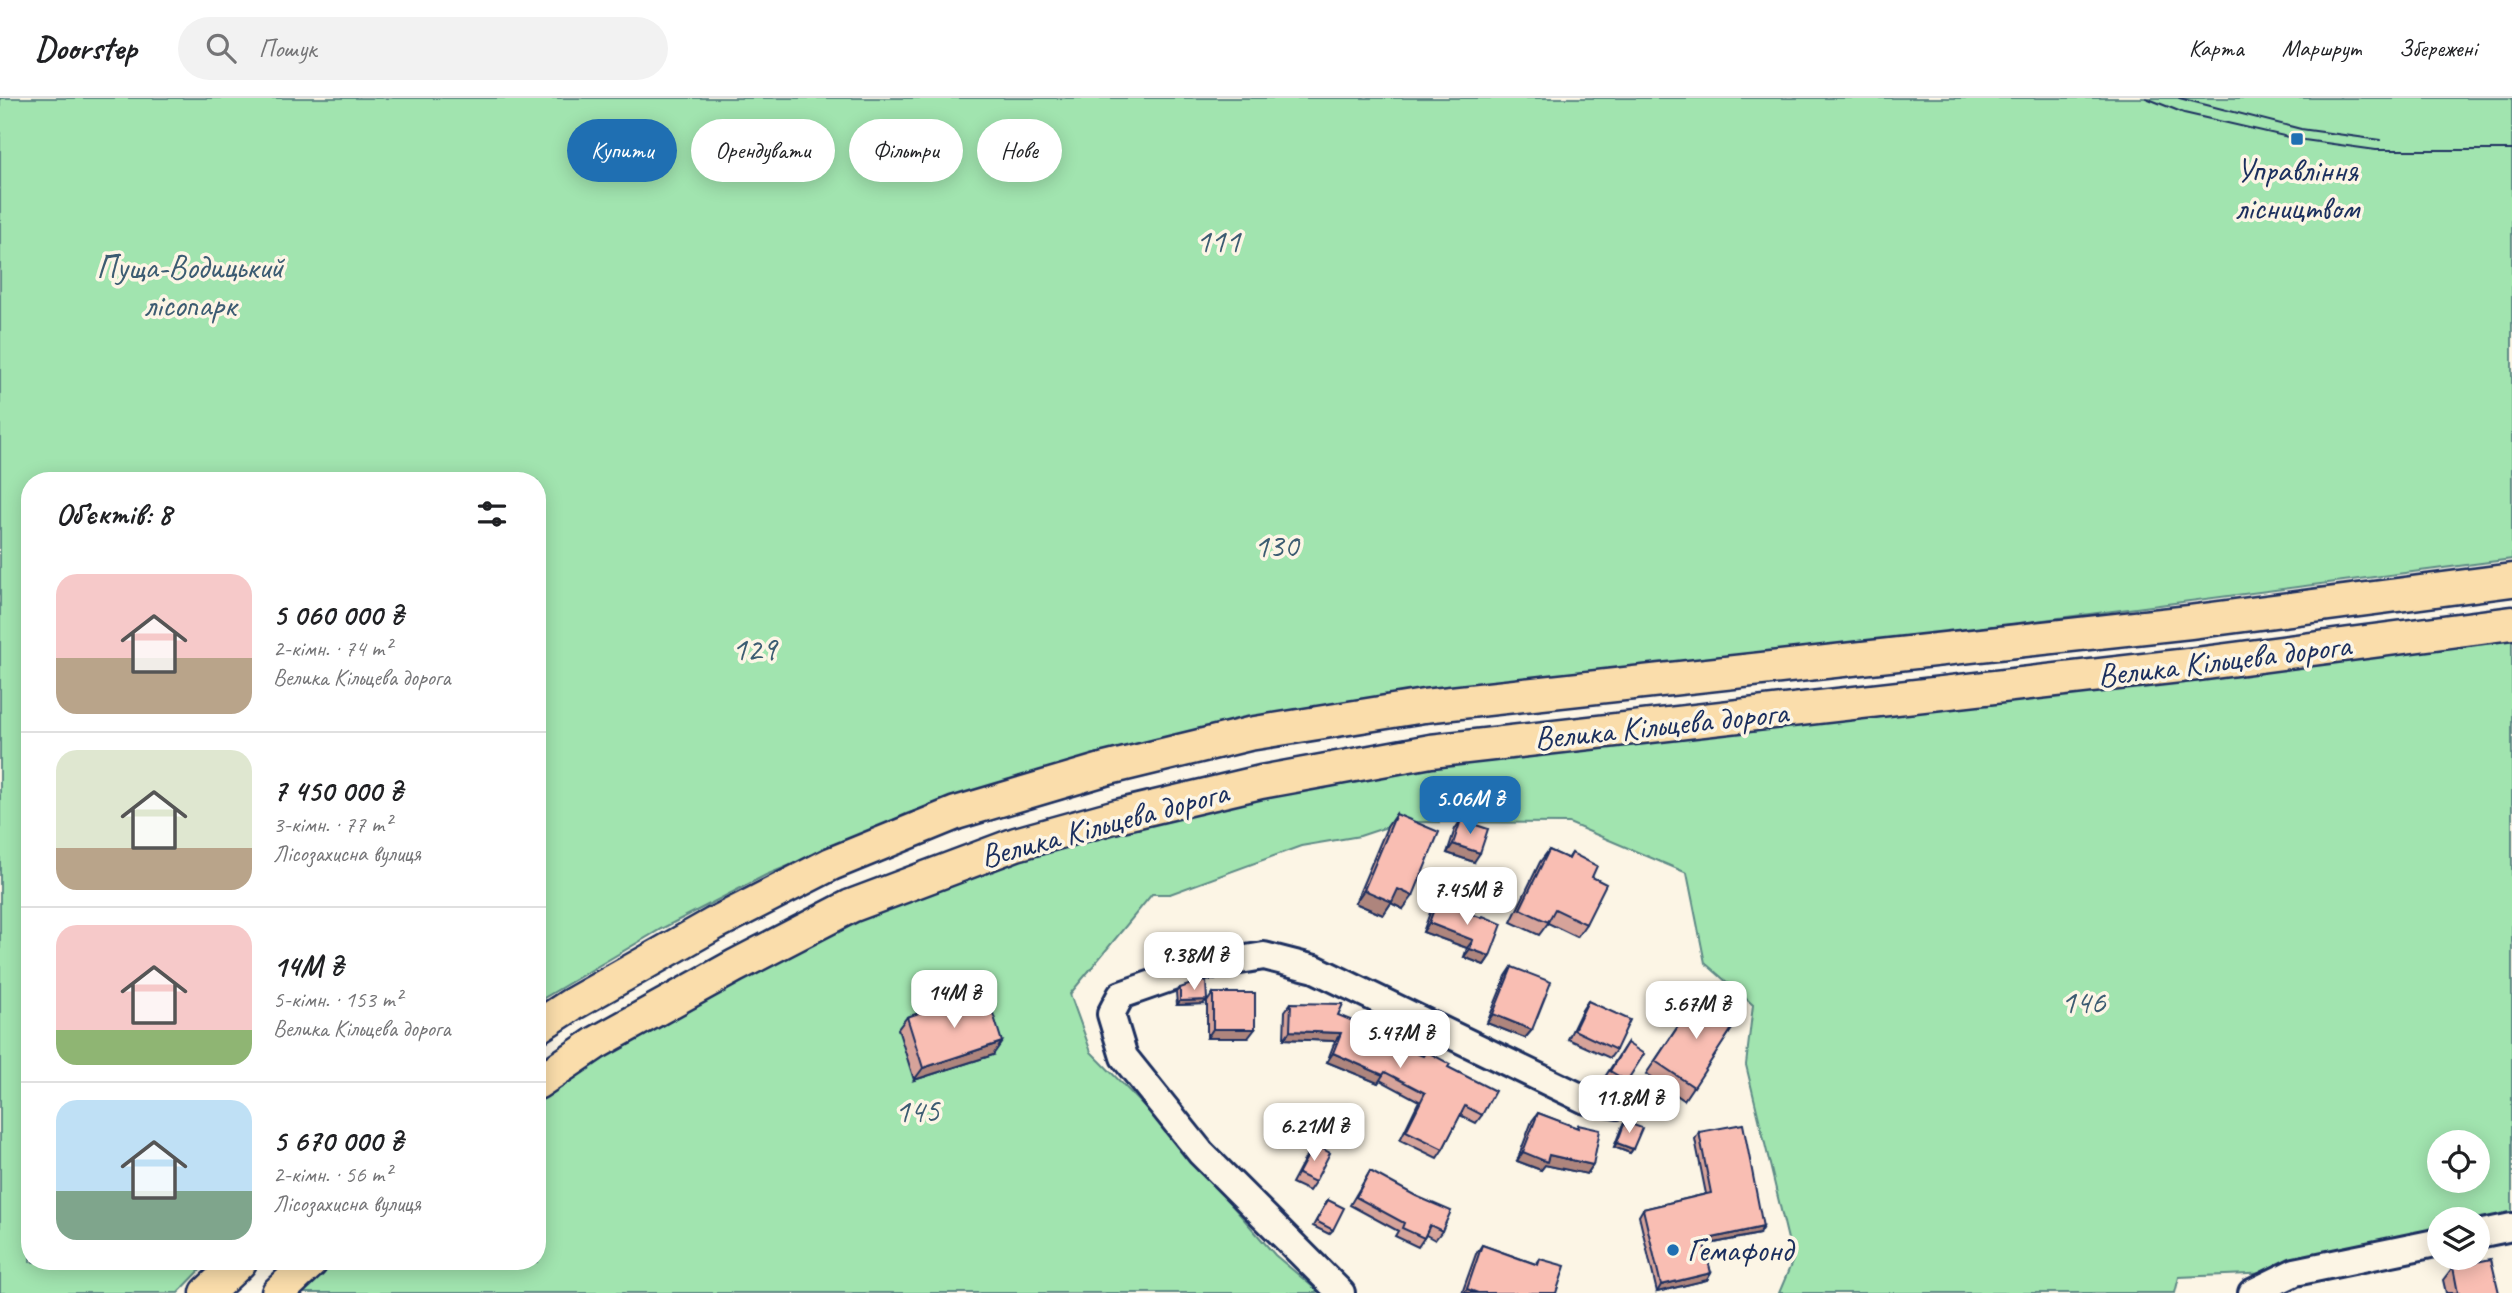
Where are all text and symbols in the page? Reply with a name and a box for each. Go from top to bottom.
search box [178,17,668,80]
text: Doorstep [35,27,136,69]
icon: search [202,29,240,67]
text: Пошук [258,32,317,65]
text: Карта [2189,33,2244,63]
text: Маршрут [2282,33,2361,63]
text: Збережені [2399,33,2477,63]
chip: Купити [567,119,677,182]
chip: Орендувати [691,119,835,182]
chip: Фільтри [849,119,963,182]
chip: Нове [977,119,1062,182]
marker: Управління лісництвом [2289,131,2305,147]
place label: Управління лісництвом [2235,149,2361,229]
park label: 111 [1196,220,1242,262]
park label: Пуща-Водицький лісопарк [96,246,286,326]
text: Об’єктів: 8 [56,495,172,533]
icon: filters [473,495,511,533]
park label: 130 [1254,525,1300,567]
text: 5 060 000 ₴ [273,596,403,634]
icon: home [112,602,196,686]
street label: Велика Кільцева дорога [2095,623,2355,696]
park label: 129 [732,628,779,670]
text: 2-кімн. · 74 m² [273,634,391,663]
text: Велика Кільцева дорога [273,663,450,692]
street label: Велика Кільцева дорога [1532,691,1792,759]
street label: Велика Кільцева дорога [976,770,1234,877]
text: 7 450 000 ₴ [273,772,402,810]
pin: 5.06M ₴ [1405,776,1535,836]
icon: home [112,778,196,862]
text: 5.06M ₴ [1436,784,1504,813]
text: 3-кімн. · 77 m² [273,810,391,839]
text: Лісозахисна вулиця [273,839,421,868]
pin: 7.45M ₴ [1402,868,1532,927]
text: 7.45M ₴ [1433,875,1501,904]
pin: 9.38M ₴ [1129,932,1259,992]
text: 9.38M ₴ [1160,940,1228,969]
text: 14M ₴ [273,947,343,985]
icon: home [112,953,196,1037]
pin: 14M ₴ [905,970,1003,1030]
text: 14M ₴ [927,978,981,1007]
park label: 146 [2061,981,2106,1023]
pin: 5.67M ₴ [1631,982,1761,1041]
text: 5-кімн. · 153 m² [273,985,402,1014]
text: 5.67M ₴ [1662,989,1730,1018]
pin: 5.47M ₴ [1335,1010,1465,1070]
text: Велика Кільцева дорога [273,1014,450,1043]
text: 5.47M ₴ [1366,1018,1434,1047]
pin: 11.8M ₴ [1564,1076,1694,1135]
text: 11.8M ₴ [1595,1083,1663,1112]
park label: 145 [895,1090,941,1132]
pin: 6.21M ₴ [1249,1104,1379,1163]
text: 6.21M ₴ [1280,1111,1348,1140]
text: 5 670 000 ₴ [273,1122,403,1160]
icon: home [112,1128,196,1212]
map controls [2427,1130,2490,1270]
button: locate [2427,1130,2490,1193]
text: 2-кімн. · 56 m² [273,1160,391,1189]
text: Лісозахисна вулиця [273,1189,421,1218]
button: layers [2427,1207,2490,1270]
place label: Гемафонд [1687,1229,1796,1271]
marker: Гемафонд [1665,1242,1681,1258]

